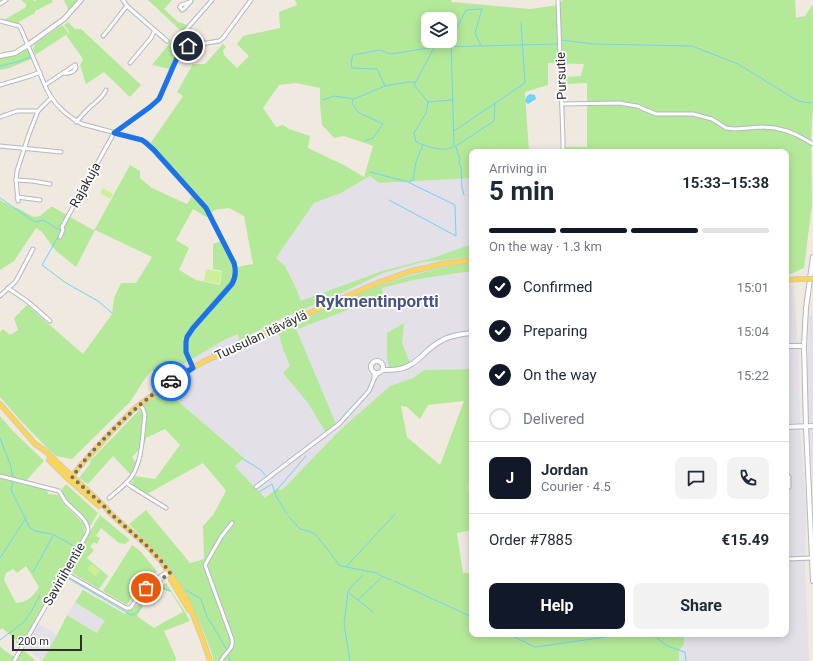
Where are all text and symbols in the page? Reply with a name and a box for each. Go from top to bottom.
map controls [421,12,457,48]
button: layers [421,12,457,48]
pin [171,29,205,63]
icon: home [177,35,199,57]
street label: Pursutie [553,52,569,100]
street label: Rajakuja [67,160,103,210]
text: Arriving in [489,161,547,176]
text: 15:33–15:38 [682,174,769,192]
text: 5 min [489,176,554,206]
text: On the way · 1.3 km [489,239,602,254]
icon: check [489,276,511,298]
text: Confirmed [523,278,593,296]
text: 15:01 [737,280,769,295]
district label: Rykmentinportti [315,291,439,311]
street label: Tuusulan itäväylä [213,307,309,363]
icon: check [489,320,511,342]
text: Preparing [523,322,587,340]
text: 15:04 [737,324,769,339]
courier [151,361,191,401]
icon: check [489,364,511,386]
text: On the way [523,366,597,384]
text: 15:22 [737,368,769,383]
icon: car [160,370,182,392]
text: Delivered [523,410,585,428]
button: chat [675,457,717,499]
button: phone [727,457,769,499]
text: Jordan [541,461,588,479]
text: J [506,469,514,487]
text: Courier · 4.5 [541,479,611,494]
text: Order #7885 [489,531,572,549]
text: €15.49 [722,531,769,549]
street label: Saviriihentie [40,540,88,608]
pin [129,571,163,605]
icon: bag [135,577,157,599]
button: Help [489,583,625,629]
button: Share [633,583,769,629]
scale bar [12,633,82,652]
text: 200 m [18,635,49,648]

